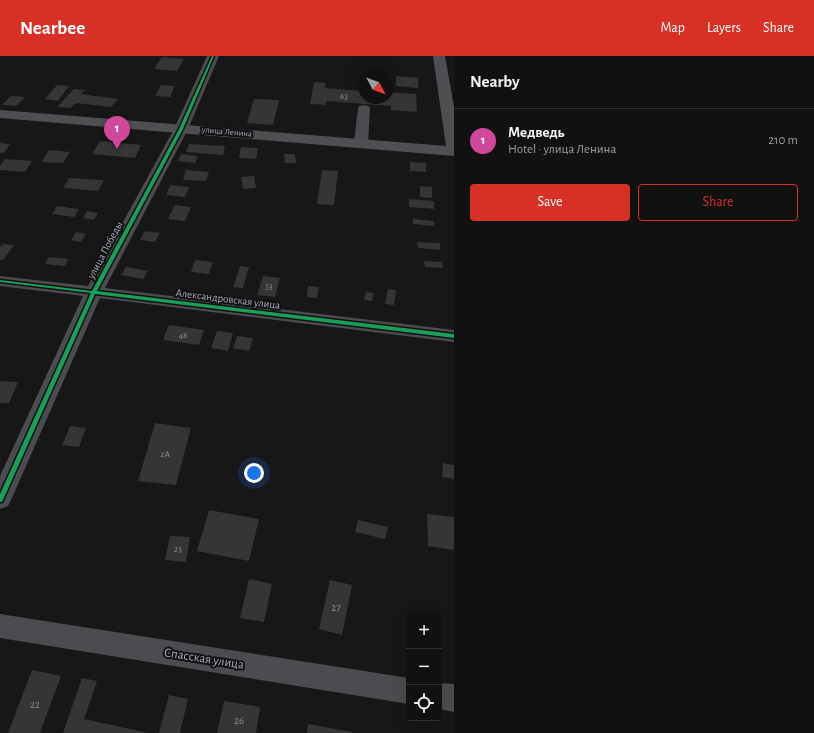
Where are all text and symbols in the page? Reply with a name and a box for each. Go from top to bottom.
text: Nearbee [20,19,85,38]
text: Map [660,21,685,35]
text: Layers [707,21,741,35]
text: Share [763,21,794,35]
north arrow [358,68,394,104]
text: Nearby [470,73,520,90]
house number: 63 [340,92,348,101]
pin: 1 [104,116,130,149]
street label: улица Ленина [200,125,253,139]
text: Медведь [508,125,565,140]
text: 1 [481,134,485,147]
text: 210 m [768,134,798,147]
text: Hotel · улица Ленина [508,143,616,156]
button: Save [470,184,630,221]
button: Share [638,184,798,221]
street label: улица Победы [85,220,125,281]
house number: 53 [265,282,273,291]
street label: Александровская улица [175,287,281,311]
house number: 48 [179,331,187,340]
house number: 2А [160,450,170,459]
your location [244,463,264,483]
house number: 23 [174,545,182,554]
house number: 27 [331,602,341,613]
map controls [406,613,442,721]
button: + [406,613,442,649]
street label: Спасская улица [163,646,245,672]
button: − [406,649,442,685]
button: locate [406,685,442,721]
house number: 22 [30,699,40,710]
house number: 26 [234,715,244,726]

